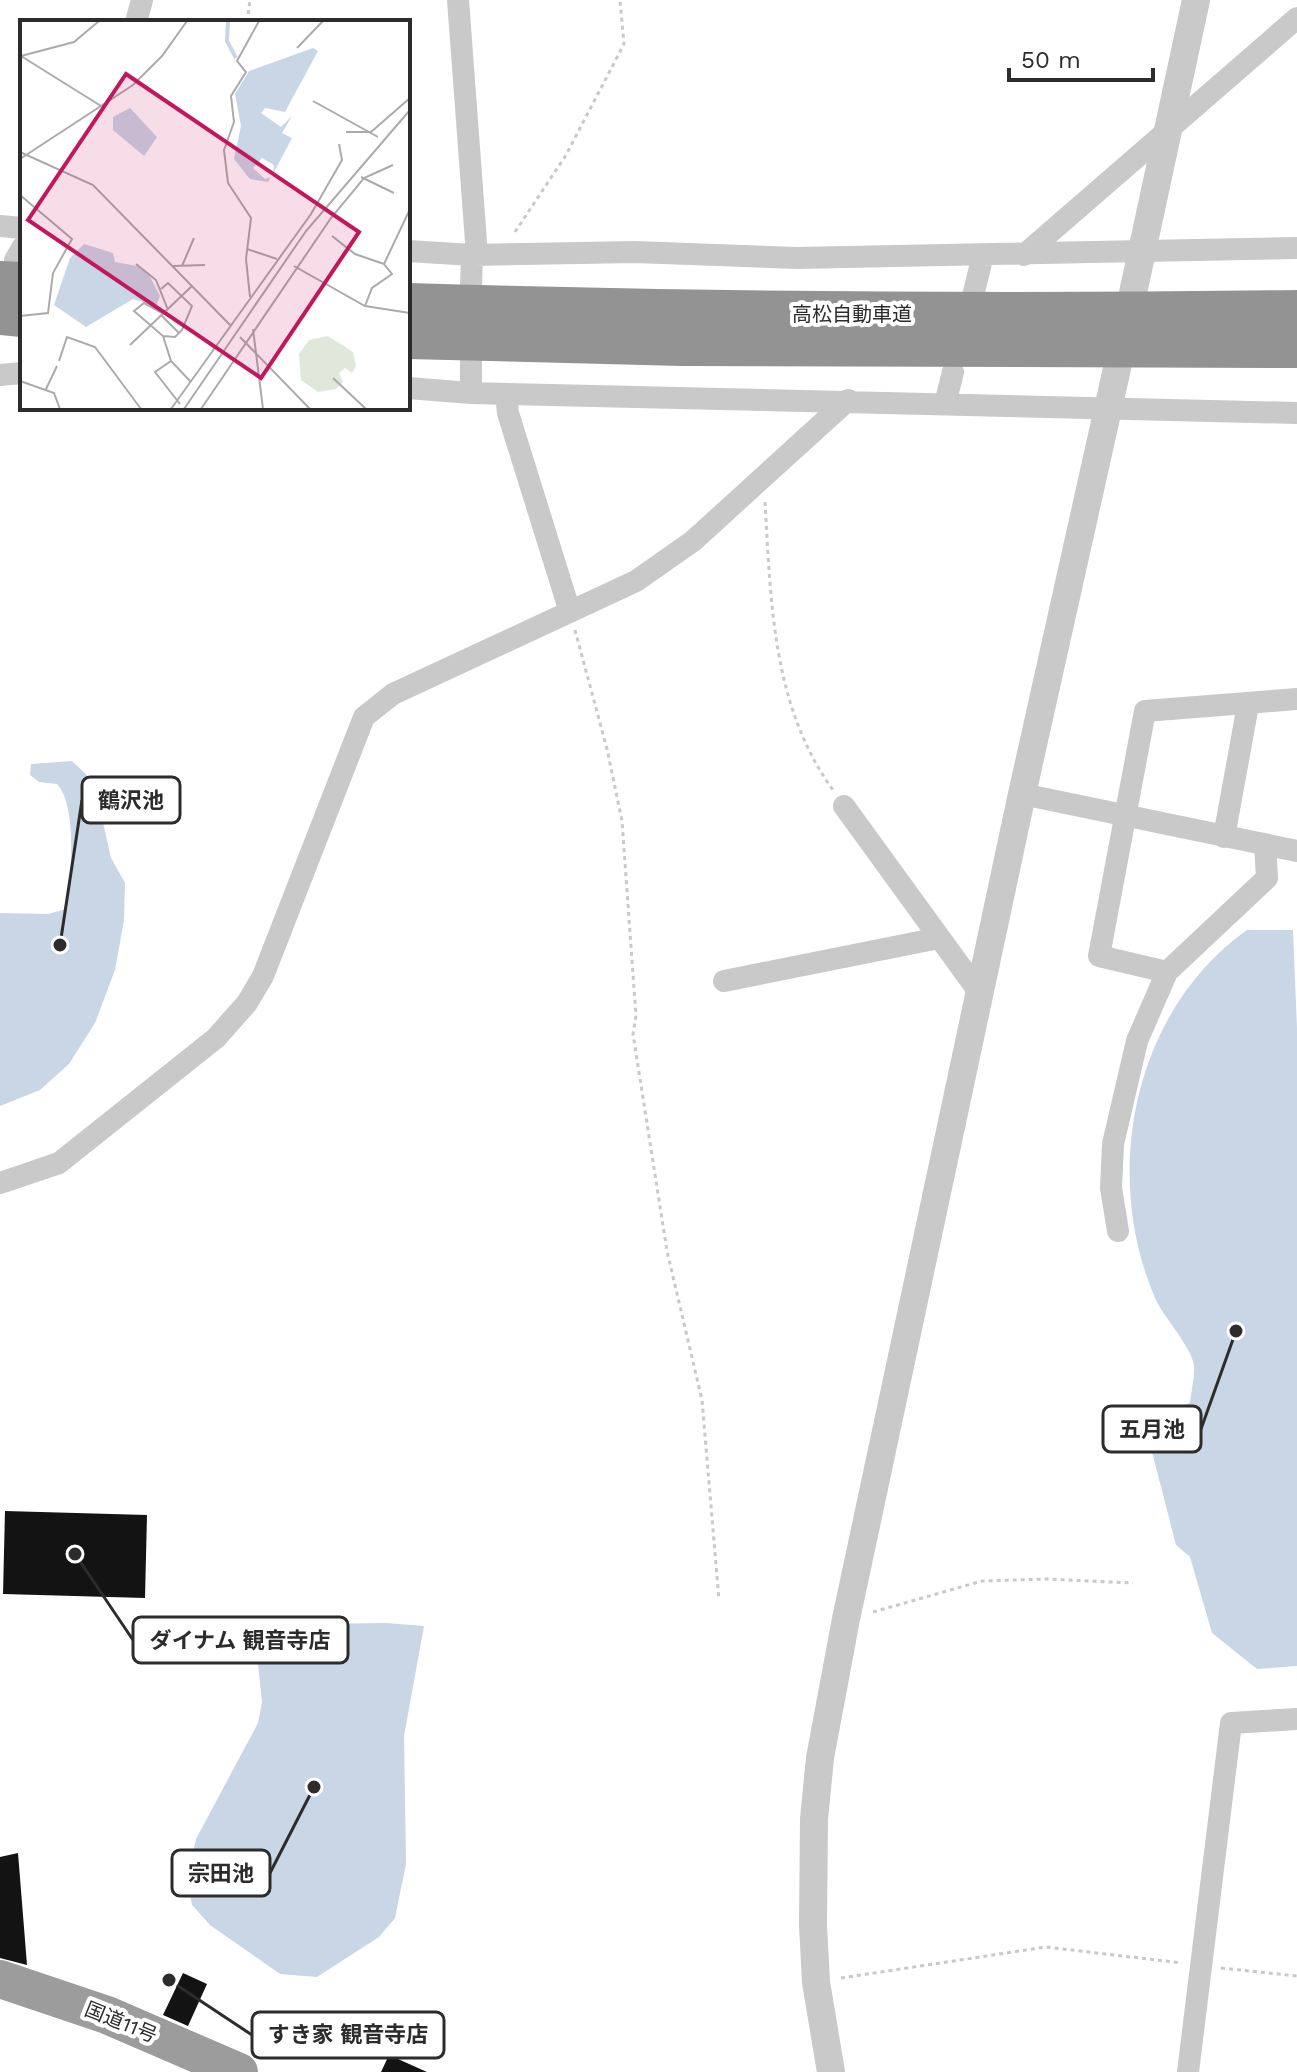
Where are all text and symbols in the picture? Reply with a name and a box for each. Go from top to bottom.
inset map [20,20,410,410]
scale bar [1009,32,1153,82]
text: 50 m [1021,46,1081,74]
street label: 高松自動車道 [792,302,912,326]
callout: 鶴沢池 [82,777,180,823]
text: 鶴沢池 [98,788,164,813]
callout: 五月池 [1103,1406,1201,1452]
text: 五月池 [1119,1417,1185,1442]
callout: ダイナム 観音寺店 [133,1617,348,1663]
text: ダイナム 観音寺店 [149,1628,331,1653]
callout: 宗田池 [172,1850,270,1896]
text: 宗田池 [188,1861,254,1886]
street label: 国道11号 [81,1997,161,2047]
callout: すき家 観音寺店 [252,2012,444,2058]
text: すき家 観音寺店 [268,2022,428,2047]

